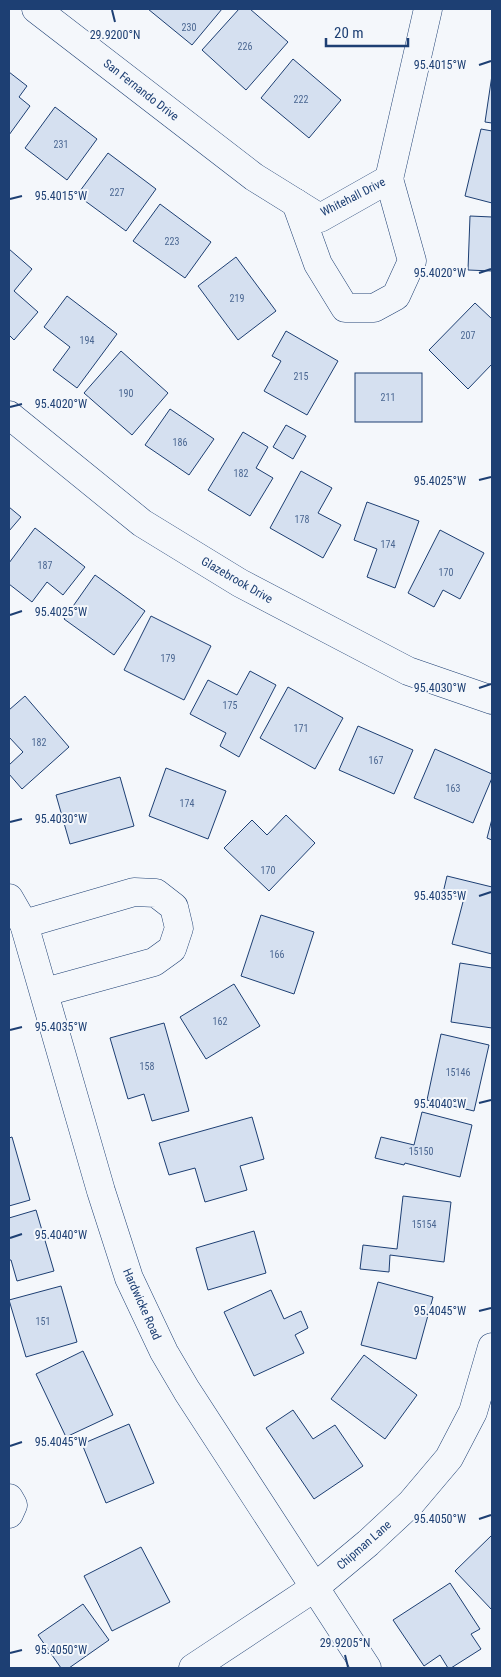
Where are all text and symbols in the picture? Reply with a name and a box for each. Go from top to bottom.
scale bar [326,15,408,47]
house number: 230 [182,22,196,33]
text: 20 m [334,24,364,42]
text: 29.9200°N [90,28,140,42]
house number: 226 [238,41,252,52]
street label: San Fernando Drive [101,56,182,124]
text: 95.4015°W [414,58,466,72]
house number: 222 [294,94,308,105]
house number: 231 [54,139,68,150]
street label: Whitehall Drive [318,175,388,219]
house number: 227 [110,187,124,198]
text: 95.4015°W [35,189,87,203]
house number: 223 [165,236,179,247]
text: 95.4020°W [414,266,466,280]
house number: 219 [230,293,244,304]
house number: 207 [461,330,475,341]
house number: 194 [80,335,94,346]
house number: 215 [294,371,308,382]
house number: 190 [119,388,133,399]
house number: 211 [381,392,395,403]
text: 95.4020°W [35,397,87,411]
house number: 186 [173,437,187,448]
house number: 182 [234,468,248,479]
text: 95.4025°W [414,474,466,488]
house number: 178 [295,514,309,525]
house number: 174 [381,539,395,550]
street label: Glazebrook Drive [199,554,275,606]
house number: 187 [38,560,52,571]
house number: 170 [439,567,453,578]
text: 95.4025°W [35,605,87,619]
house number: 179 [161,653,175,664]
text: 95.4030°W [414,681,466,695]
house number: 175 [223,700,237,711]
house number: 171 [294,723,308,734]
house number: 182 [32,737,46,748]
house number: 167 [369,755,383,766]
house number: 163 [446,783,460,794]
house number: 174 [180,798,194,809]
text: 95.4030°W [35,812,87,826]
house number: 170 [261,865,275,876]
text: 95.4035°W [414,889,466,903]
house number: 166 [270,949,284,960]
house number: 162 [213,1016,227,1027]
text: 95.4035°W [35,1020,87,1034]
house number: 158 [140,1061,154,1072]
house number: 15146 [446,1067,470,1078]
text: 95.4040°W [414,1097,466,1111]
house number: 15150 [409,1146,433,1157]
house number: 15154 [412,1219,436,1230]
text: 95.4040°W [35,1228,87,1242]
street label: Hardwicke Road [120,1266,164,1342]
text: 95.4045°W [414,1304,466,1318]
house number: 151 [36,1316,50,1327]
text: 95.4045°W [35,1435,87,1449]
text: 95.4050°W [414,1512,466,1526]
street label: Chipman Lane [334,1517,394,1572]
text: 29.9205°N [320,1636,370,1650]
text: 95.4050°W [35,1643,87,1657]

